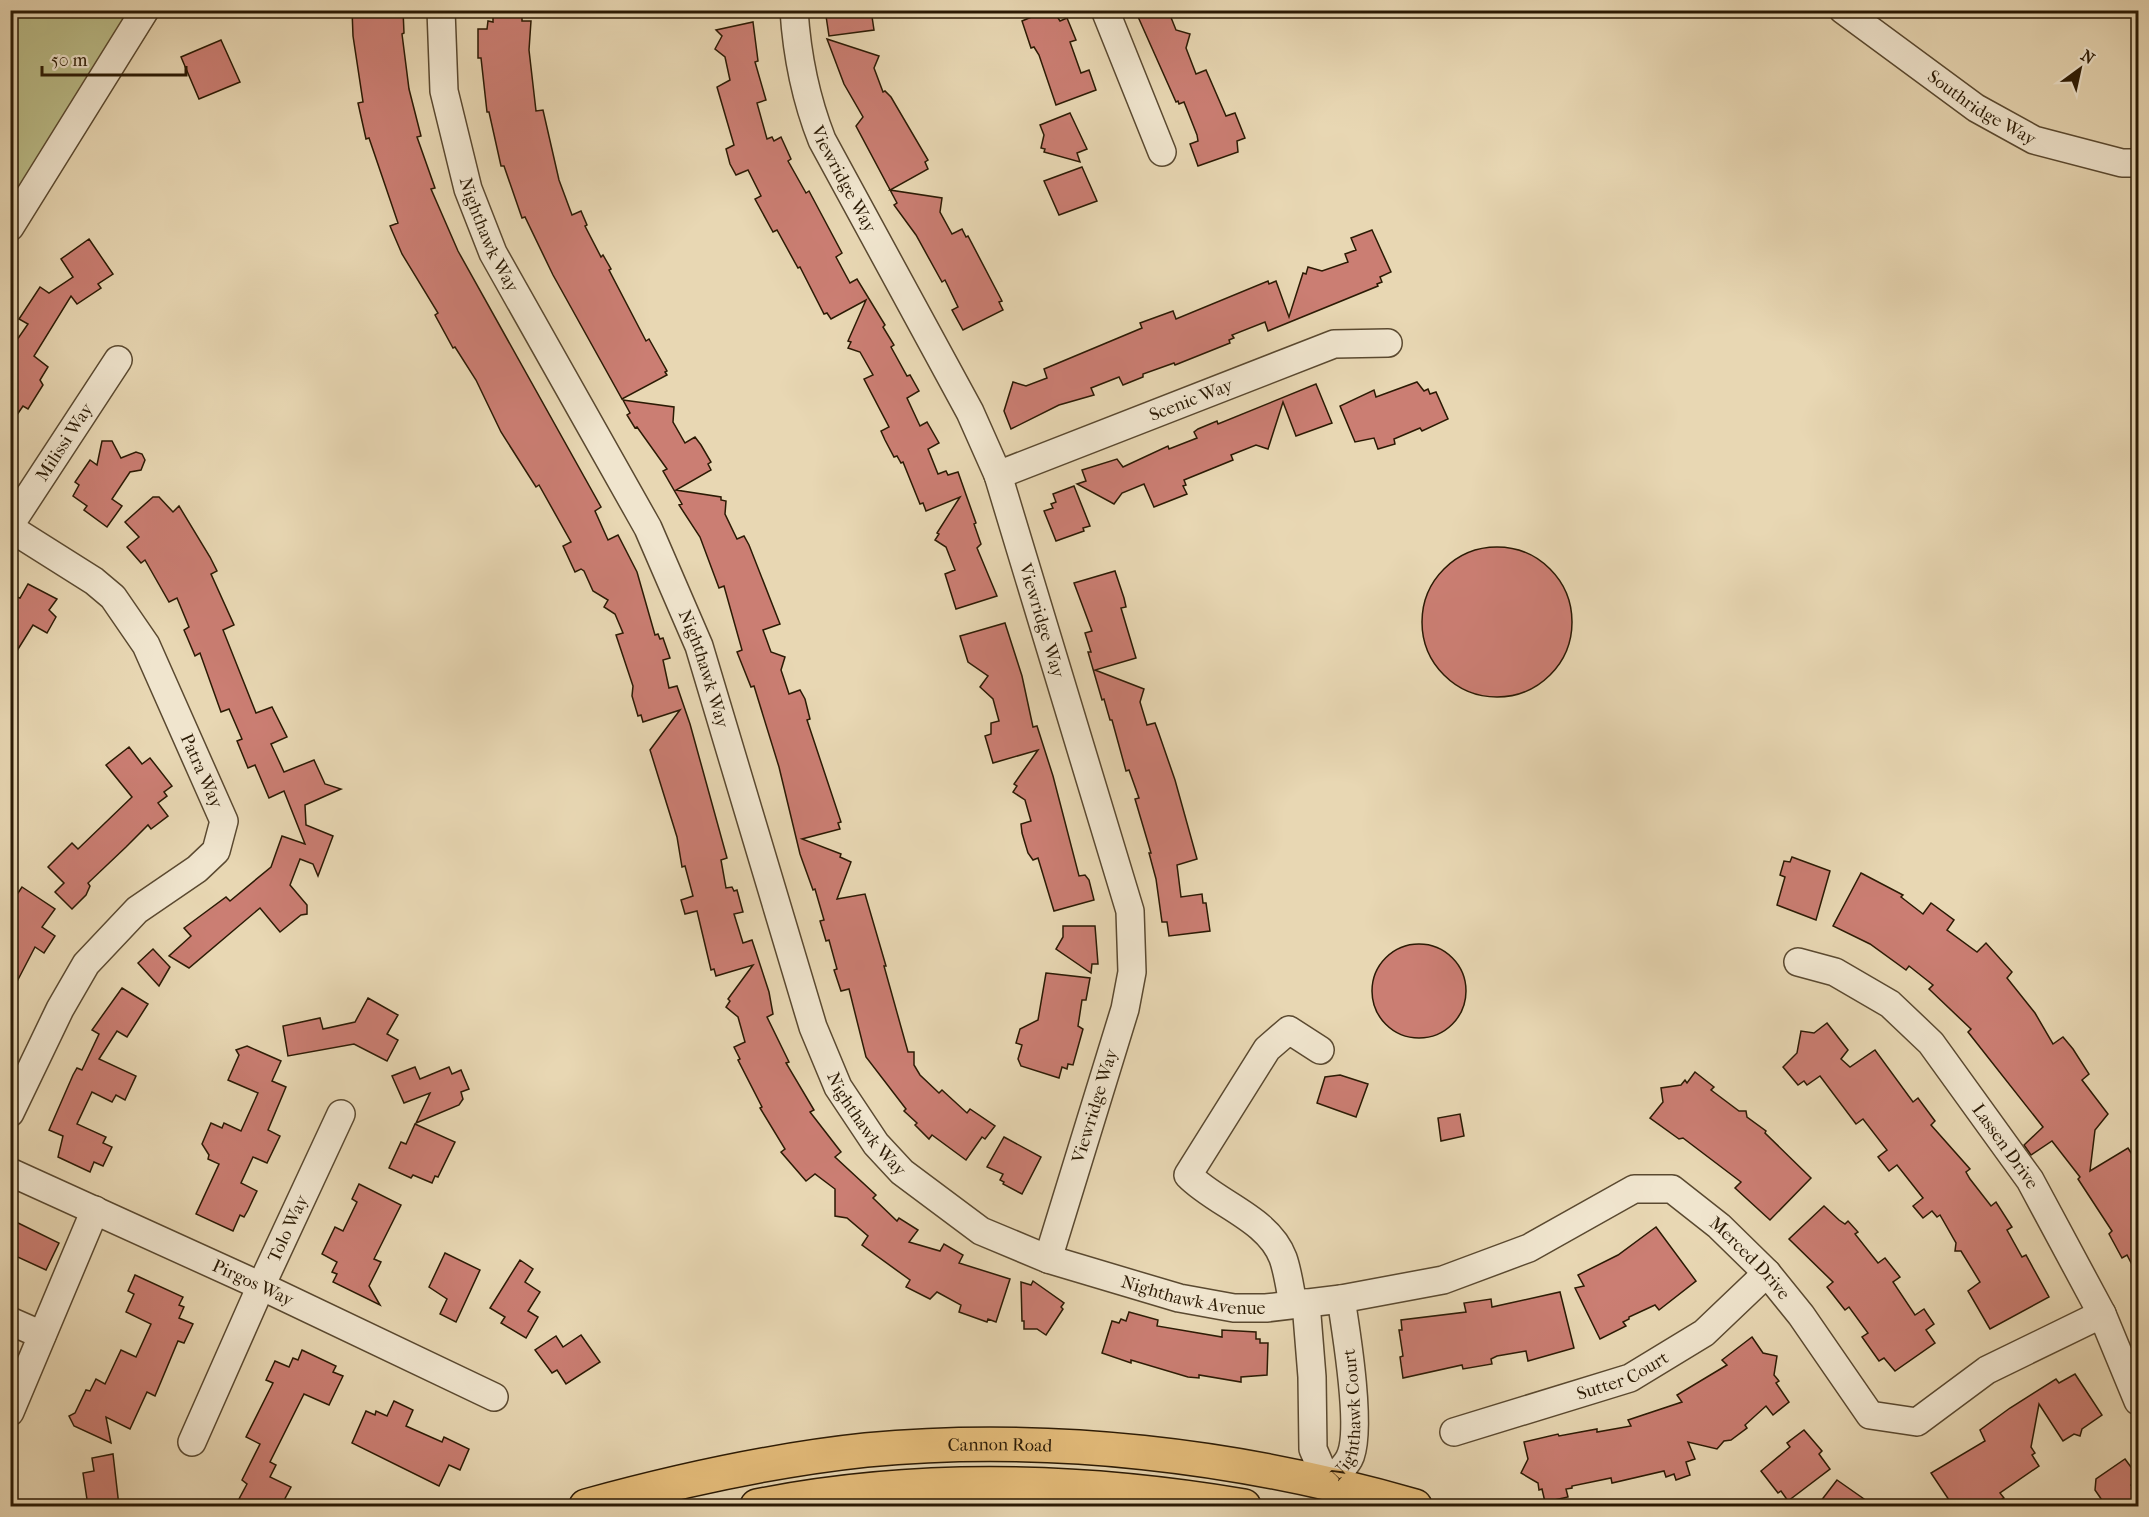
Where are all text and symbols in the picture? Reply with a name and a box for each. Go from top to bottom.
scale bar [42,39,186,77]
north arrow [2050,39,2110,99]
text: N [2078,46,2099,69]
text: 50 m [51,50,88,71]
street label: Southridge Way [1924,66,2041,150]
street label: Viewridge Way [807,122,881,237]
street label: Nighthawk Way [455,175,524,297]
street label: Scenic Way [1146,374,1237,426]
street label: Milissi Way [31,398,98,485]
street label: Viewridge Way [1015,560,1070,681]
street label: Nighthawk Way [674,607,734,732]
street label: Patra Way [176,730,228,813]
street label: Viewridge Way [1067,1045,1123,1167]
street label: Nighthawk Way [822,1069,912,1181]
street label: Lassen Drive [1968,1100,2043,1192]
street label: Tolo Way [263,1190,313,1265]
street label: Merced Drive [1705,1212,1795,1304]
street label: Pirgos Way [209,1255,298,1311]
street label: Nighthawk Avenue [1119,1271,1266,1319]
street label: Sutter Court [1574,1346,1673,1404]
street label: Nighthawk Court [1326,1347,1365,1485]
street label: Cannon Road [947,1434,1053,1456]

